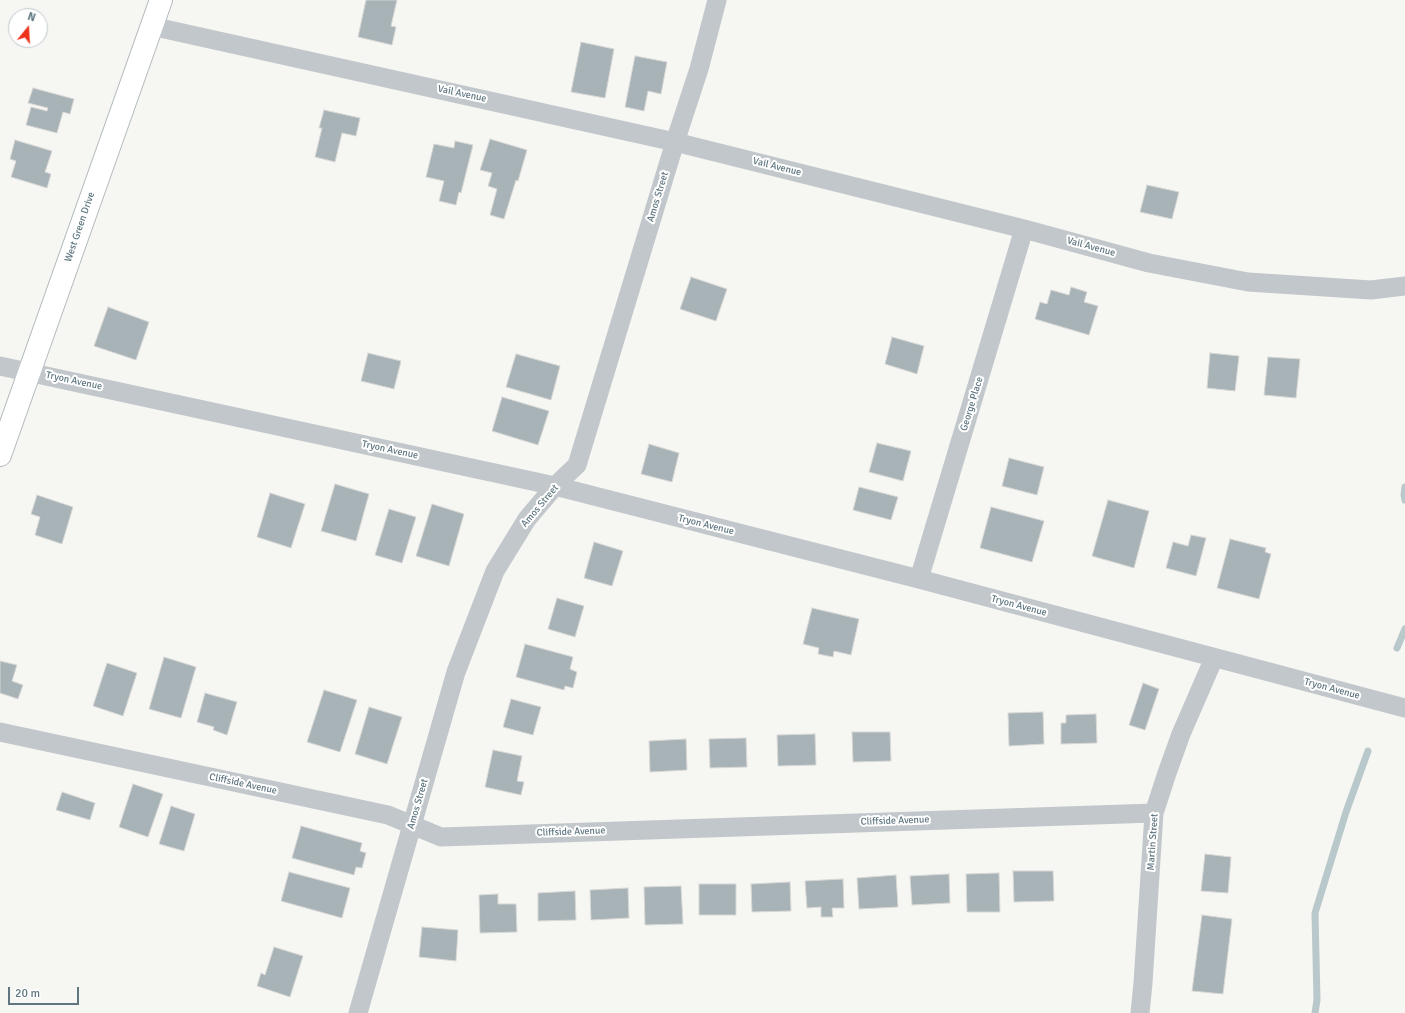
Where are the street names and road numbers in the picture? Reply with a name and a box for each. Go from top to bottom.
street label: Vail Avenue [437,83,487,105]
street label: Vail Avenue [752,155,802,179]
street label: Amos Street [645,170,671,224]
street label: West Green Drive [62,190,98,264]
street label: Vail Avenue [1066,235,1116,259]
street label: Tryon Avenue [45,369,103,393]
street label: George Place [958,375,986,433]
street label: Tryon Avenue [361,438,419,462]
street label: Amos Street [519,482,561,530]
street label: Tryon Avenue [677,512,735,538]
street label: Tryon Avenue [990,593,1048,619]
street label: Tryon Avenue [1303,676,1361,702]
street label: Cliffside Avenue [208,771,278,797]
street label: Amos Street [405,777,431,831]
street label: Martin Street [1145,813,1161,871]
street label: Cliffside Avenue [860,814,930,828]
street label: Cliffside Avenue [536,825,606,839]

